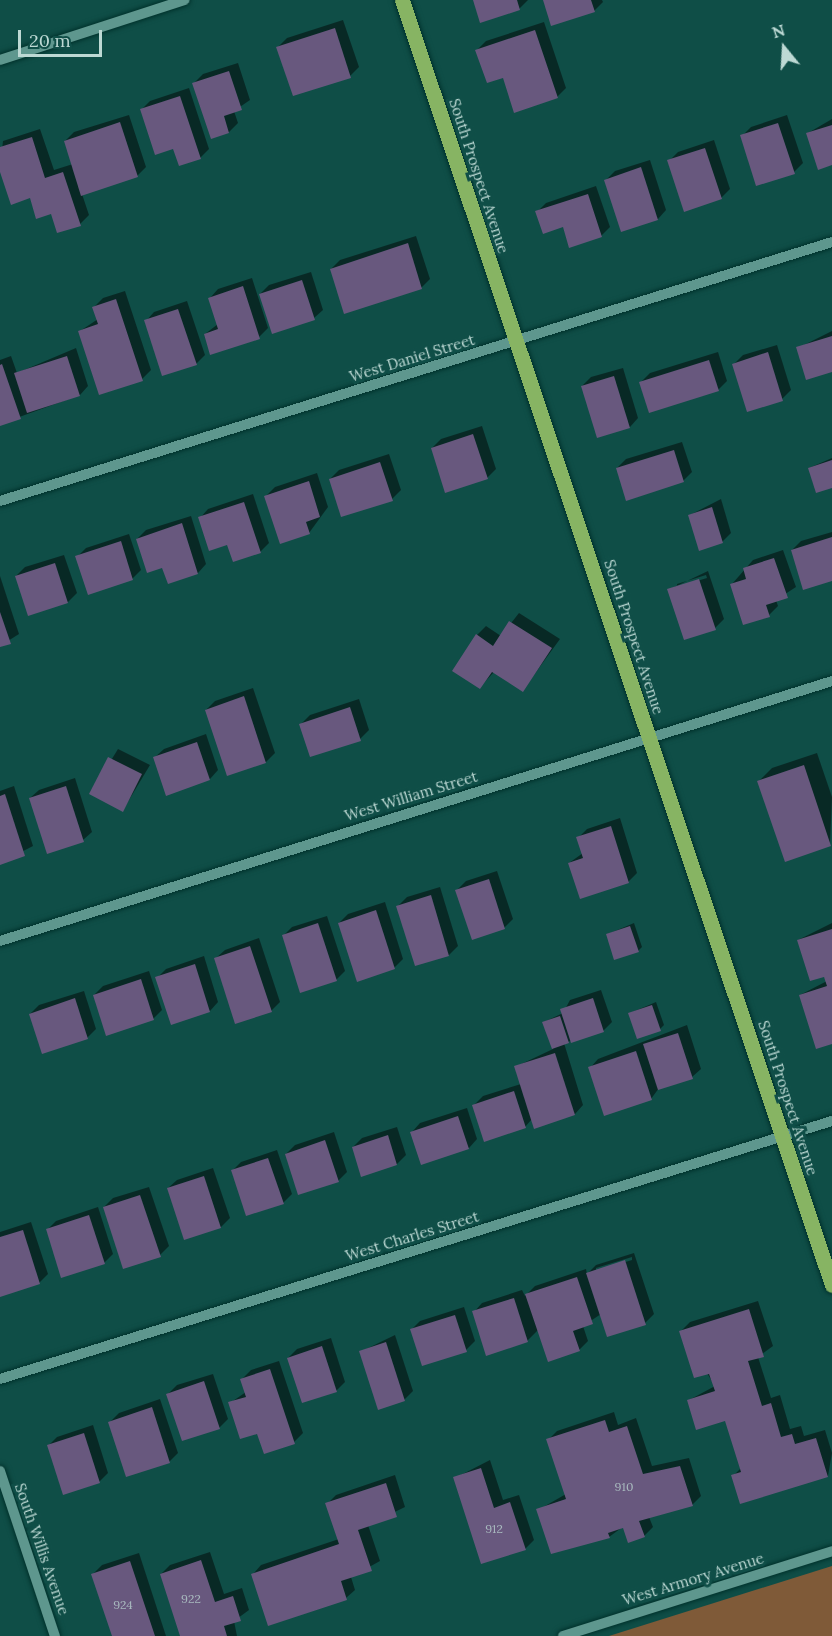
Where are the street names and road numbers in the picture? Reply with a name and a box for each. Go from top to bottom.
street label: South Prospect Avenue [445,96,513,256]
street label: West Daniel Street [347,330,477,386]
street label: South Prospect Avenue [600,557,668,717]
street label: West William Street [342,767,480,825]
street label: South Prospect Avenue [754,1018,822,1178]
street label: West Charles Street [343,1207,481,1265]
street label: South Willis Avenue [11,1481,73,1617]
street label: West Armory Avenue [620,1549,766,1609]

